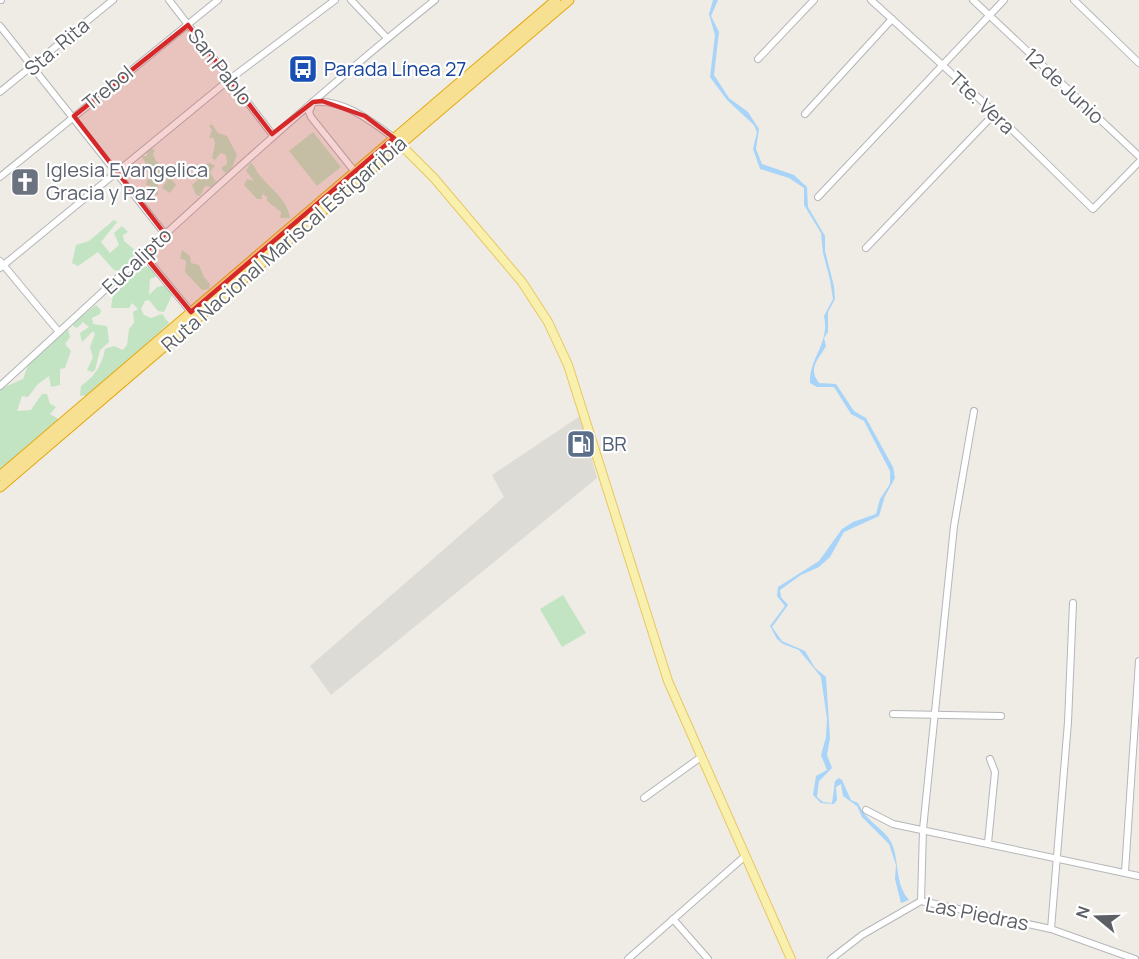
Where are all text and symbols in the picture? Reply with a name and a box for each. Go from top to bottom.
street label: Sta. Rita [19,12,95,82]
street label: San Pablo [182,23,259,111]
street label: 12 de Junio [1018,42,1110,130]
bus stop icon: Parada Línea 27 [287,53,319,85]
place label: Parada Línea 27 [324,55,466,82]
street label: Trebol [77,59,139,116]
street label: Tte. Vera [944,65,1021,140]
street label: Ruta Nacional Mariscal Estigarribia [155,130,412,358]
place label: Iglesia Evangelica Gracia y Paz [46,156,208,206]
church icon: Iglesia Evangelica Gracia y Paz [9,166,41,198]
street label: Eucalipto [96,221,177,300]
fuel station icon: BR [565,428,597,460]
place label: BR [602,430,627,457]
north arrow [1067,887,1127,947]
street label: Las Piedras [923,890,1031,937]
text: N [1071,903,1095,921]

